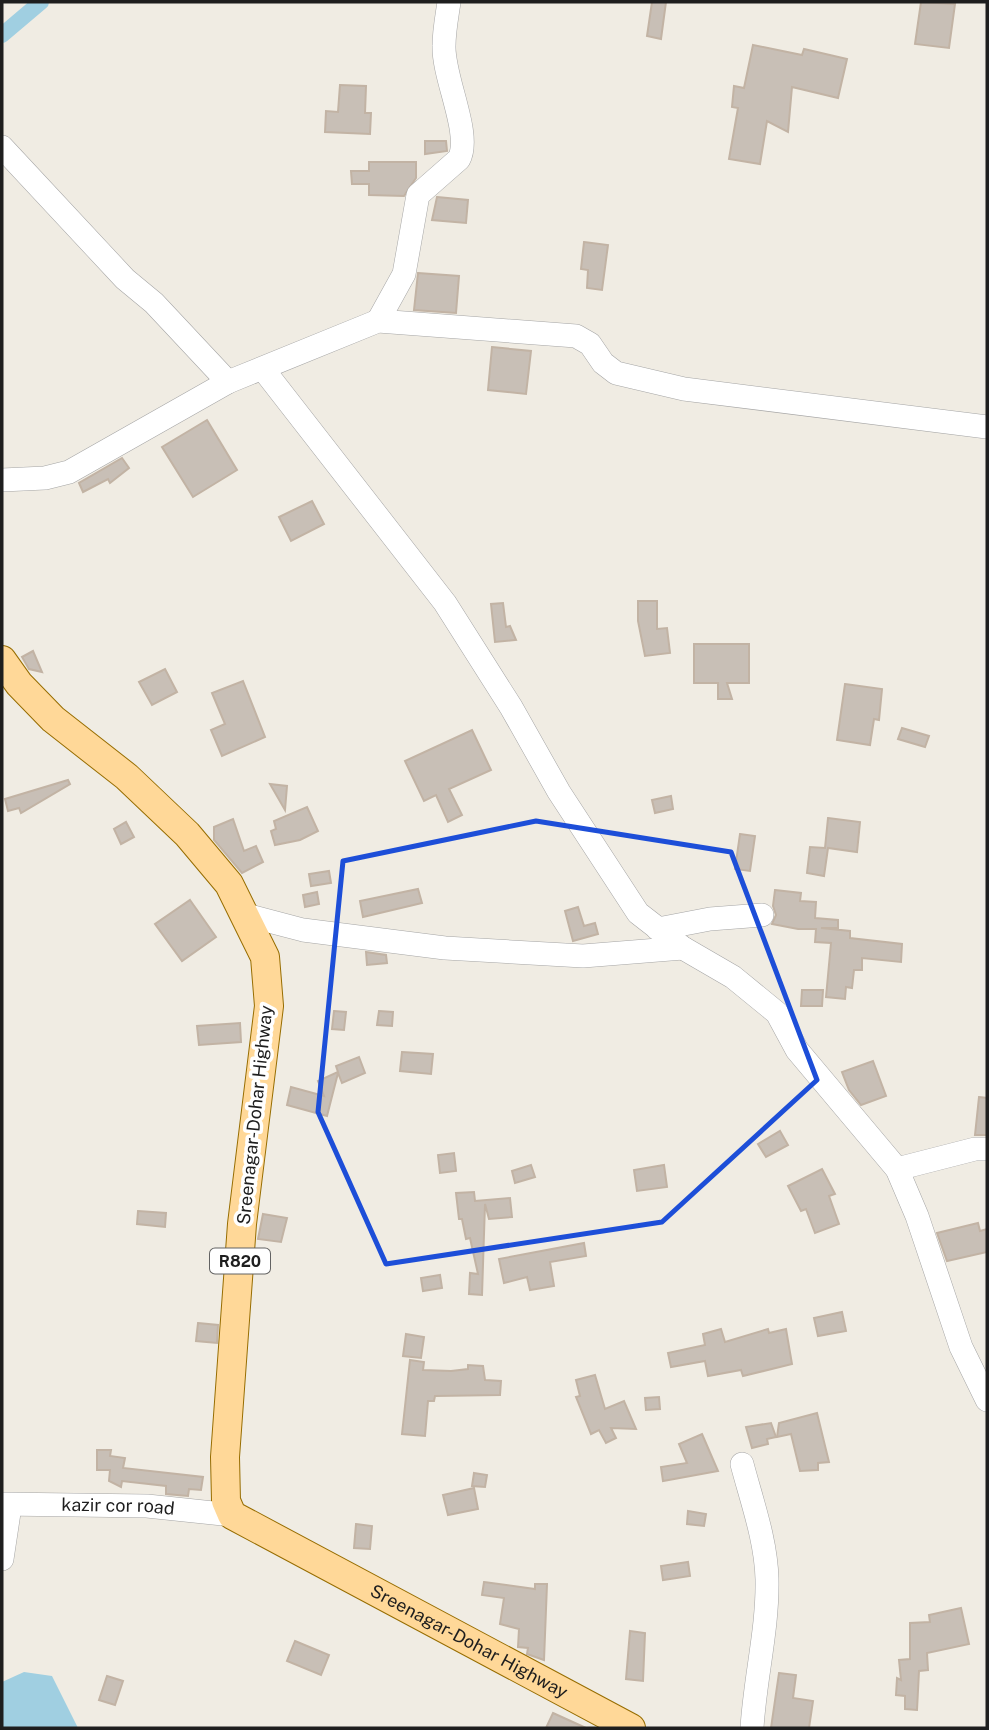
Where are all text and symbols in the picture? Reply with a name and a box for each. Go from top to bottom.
street label: Sreenagar-Dohar Highway [233,1004,277,1226]
road number: R820 [210,1248,270,1274]
street label: kazir cor road [61,1494,176,1519]
street label: Sreenagar-Dohar Highway [367,1580,572,1702]

